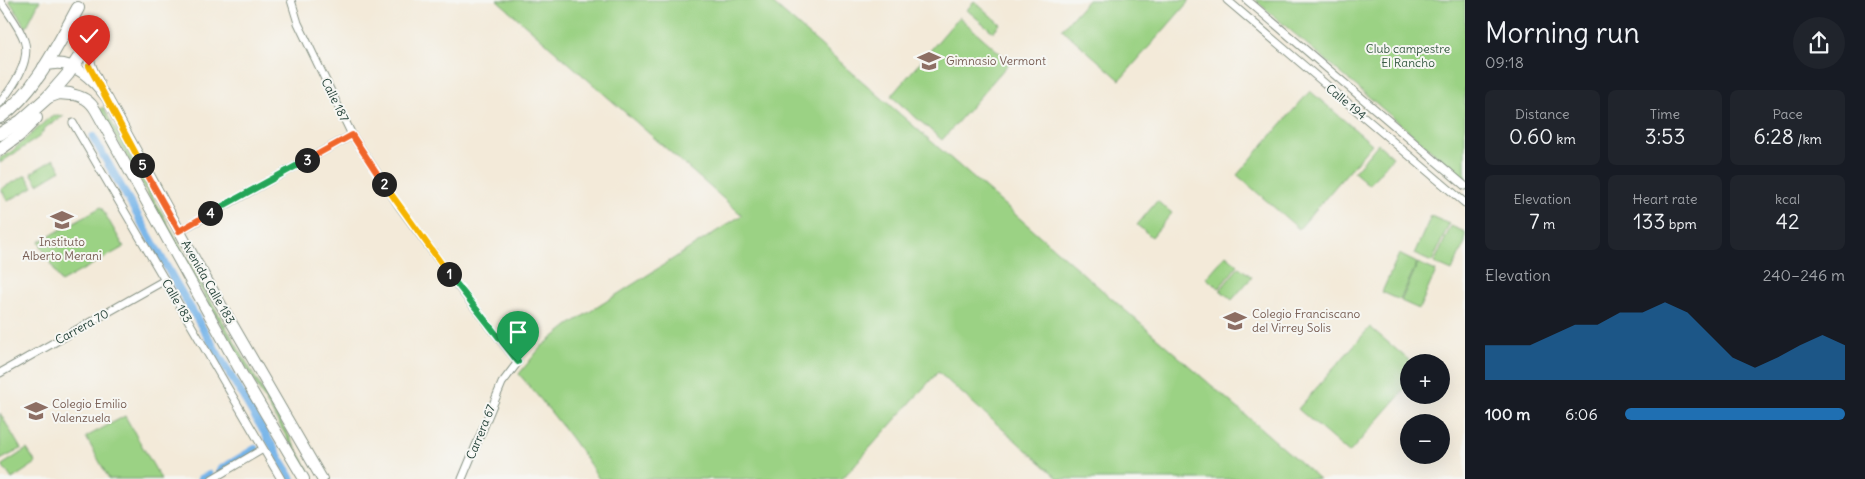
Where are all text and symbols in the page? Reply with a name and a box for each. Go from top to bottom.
pin [68,15,110,66]
text: Morning run [1485,15,1640,51]
button: share [1793,17,1845,69]
icon: check [75,22,103,50]
park label: Club campestre El Rancho [1366,41,1450,70]
school or university icon: Gimnasio Vermont [916,48,942,74]
text: 09:18 [1485,52,1524,72]
place label: Gimnasio Vermont [946,53,1046,68]
street label: Calle 187 [318,75,353,124]
street label: Calle 194 [1323,80,1370,123]
text: Distance [1515,105,1570,123]
text: Time [1650,105,1680,123]
text: Pace [1772,105,1803,123]
text: 0.60 [1509,123,1553,150]
text: 3:53 [1645,123,1685,150]
text: 6:28 [1754,123,1794,150]
text: km [1553,130,1576,148]
text: /km [1794,130,1822,148]
pin: 3 [294,148,320,172]
text: 3 [304,151,311,169]
pin: 5 [130,152,154,178]
text: 5 [138,156,147,174]
pin: 2 [372,172,396,196]
text: 2 [381,175,388,193]
text: Elevation [1514,190,1571,208]
text: Heart rate [1633,190,1697,208]
text: kcal [1775,190,1800,208]
pin: 4 [198,200,222,226]
text: 4 [206,204,215,222]
school or university icon: Instituto Alberto Merani [49,207,75,233]
text: 7 [1529,208,1540,235]
text: 133 [1633,208,1665,235]
text: 42 [1776,208,1799,235]
text: m [1540,215,1555,233]
text: bpm [1665,215,1697,233]
place label: Instituto Alberto Merani [22,234,102,263]
street label: Avenida Calle 183 [178,238,238,326]
pin: 1 [436,262,462,286]
text: 1 [447,265,452,283]
text: Elevation [1485,265,1551,285]
text: 240–246 m [1763,265,1845,285]
street label: Calle 183 [159,277,195,325]
street label: Carrera 70 [52,306,111,347]
place label: Colegio Franciscano del Virrey Solis [1252,306,1361,335]
school or university icon: Colegio Franciscano del Virrey Solis [1222,308,1248,334]
pin [497,311,539,362]
icon: arrive [504,318,532,346]
map controls [1400,354,1450,464]
button: + [1400,354,1450,404]
place label: Colegio Emilio Valenzuela [52,396,127,425]
school or university icon: Colegio Emilio Valenzuela [23,398,49,424]
street label: Carrera 67 [463,402,498,461]
text: 100 m [1485,404,1530,424]
text: 6:06 [1565,404,1598,424]
button: − [1400,414,1450,464]

